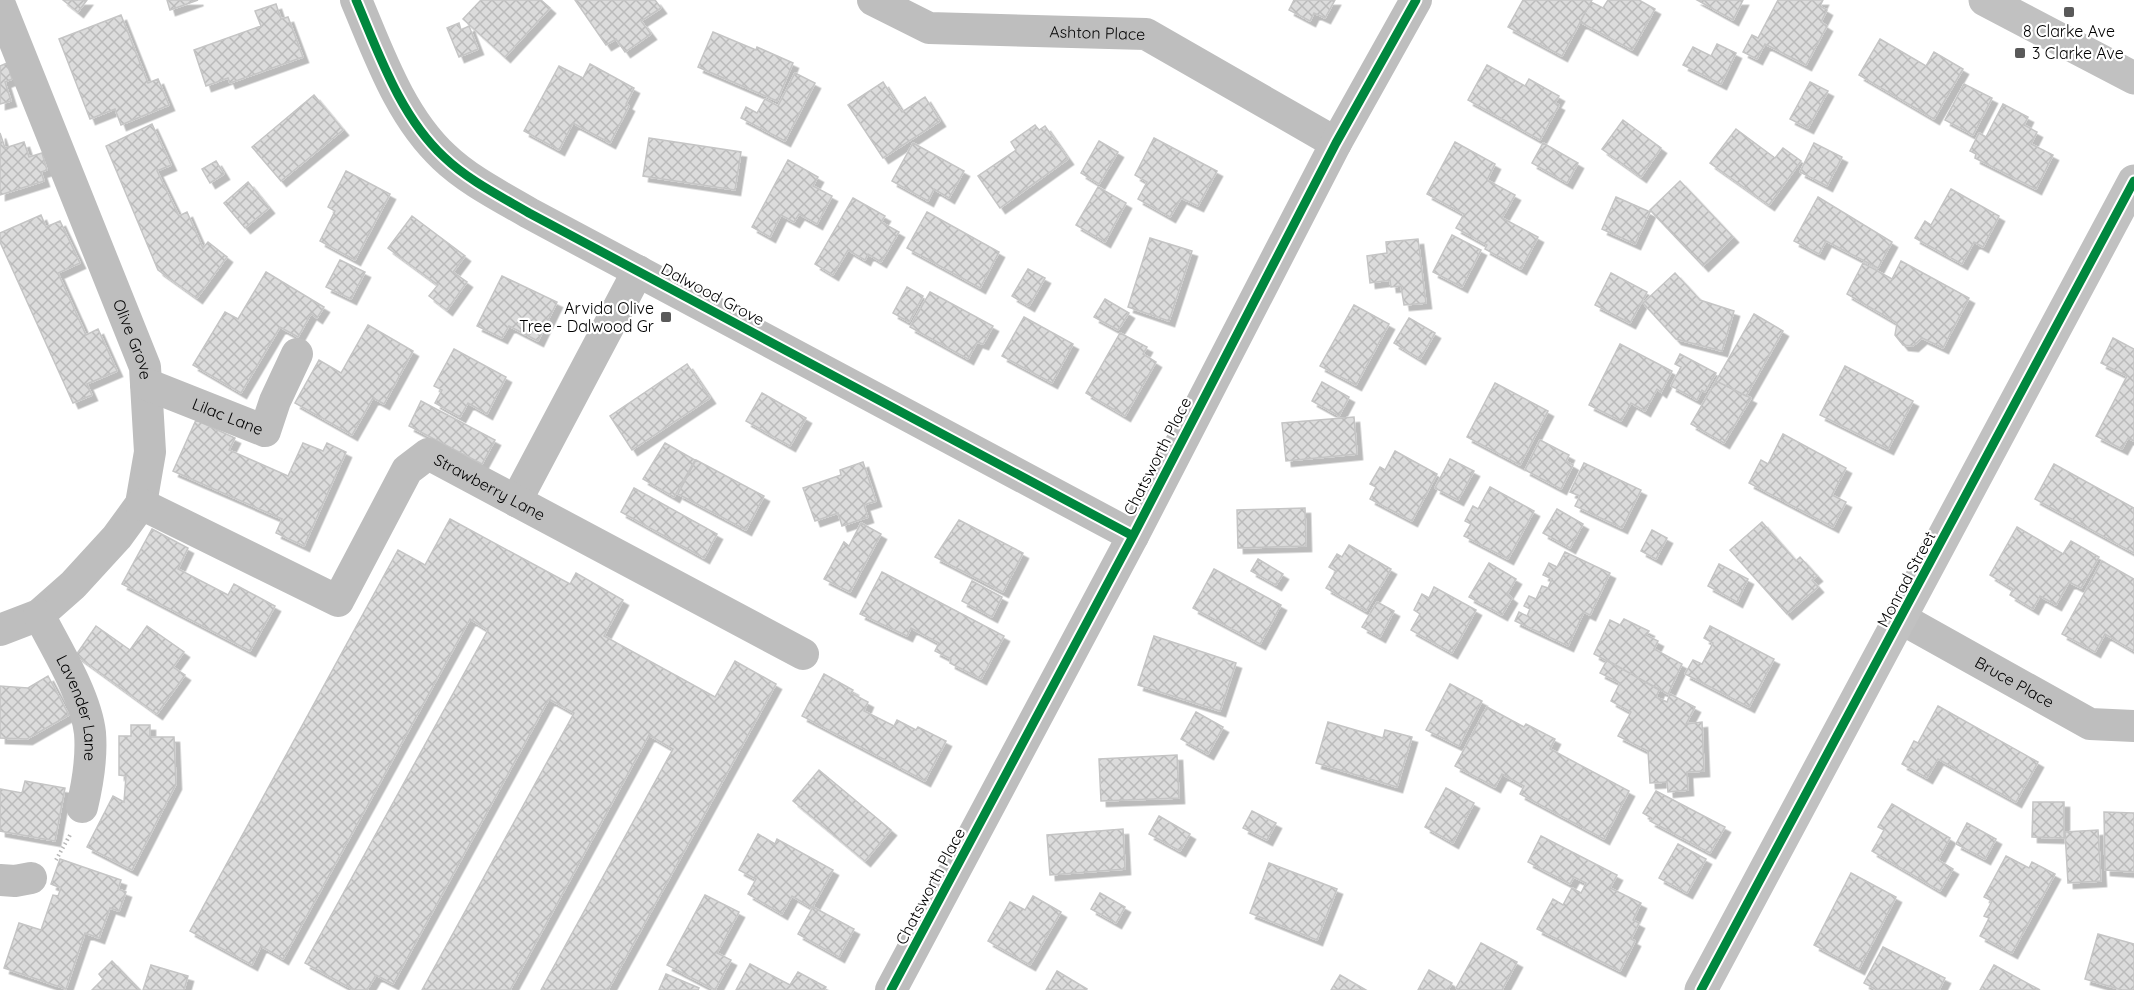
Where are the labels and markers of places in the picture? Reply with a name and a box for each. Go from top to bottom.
marker: 8 Clarke Ave [2062,5,2076,19]
place label: 8 Clarke Ave [2023,21,2115,41]
place label: 3 Clarke Ave [2032,43,2124,63]
marker: 3 Clarke Ave [2013,46,2027,60]
place label: Arvida Olive Tree - Dalwood Gr [519,298,654,336]
marker: Arvida Olive Tree - Dalwood Gr [659,310,673,324]

